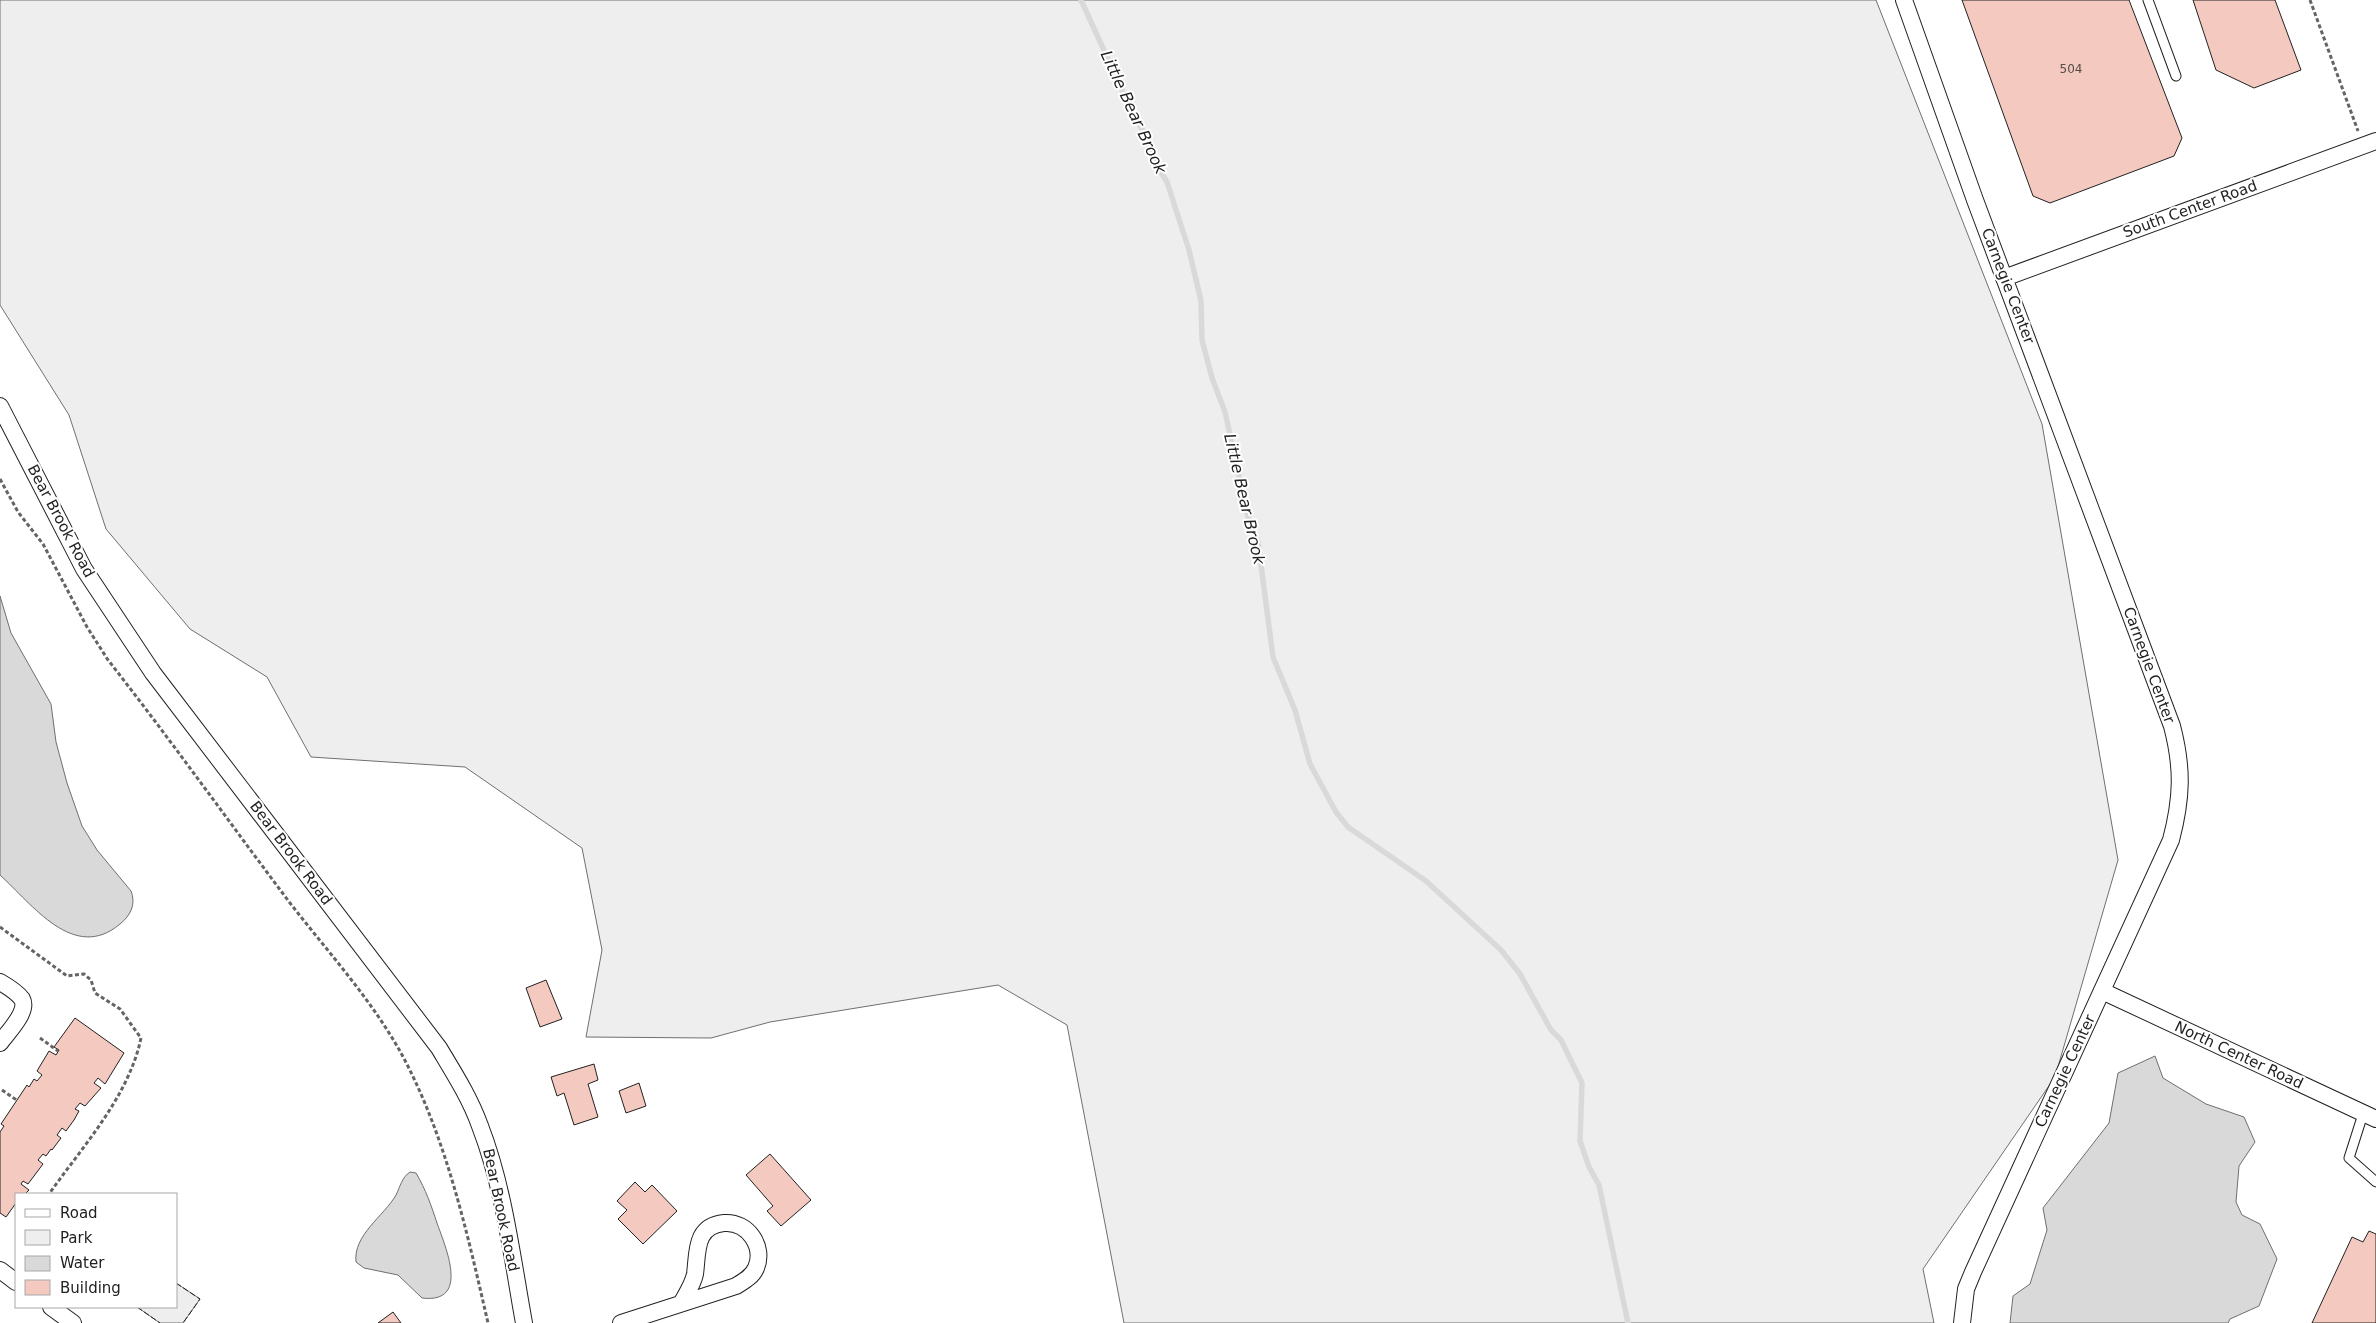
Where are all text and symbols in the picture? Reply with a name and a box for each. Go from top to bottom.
water label: Little Bear Brook [1097,47,1171,178]
house number: 504 [2060,62,2082,76]
street label: South Center Road [2121,176,2259,242]
street label: Carnegie Center [1978,226,2039,347]
water label: Little Bear Brook [1220,432,1269,567]
street label: Bear Brook Road [24,461,98,581]
street label: Carnegie Center [2120,604,2179,726]
street label: Bear Brook Road [246,798,336,908]
street label: Carnegie Center [2031,1011,2099,1130]
street label: North Center Road [2172,1017,2306,1093]
street label: Bear Brook Road [479,1147,523,1273]
legend [15,1193,178,1308]
text: Road [60,1204,98,1222]
text: Park [60,1229,93,1247]
text: Water [60,1254,105,1272]
text: Building [60,1279,121,1297]

